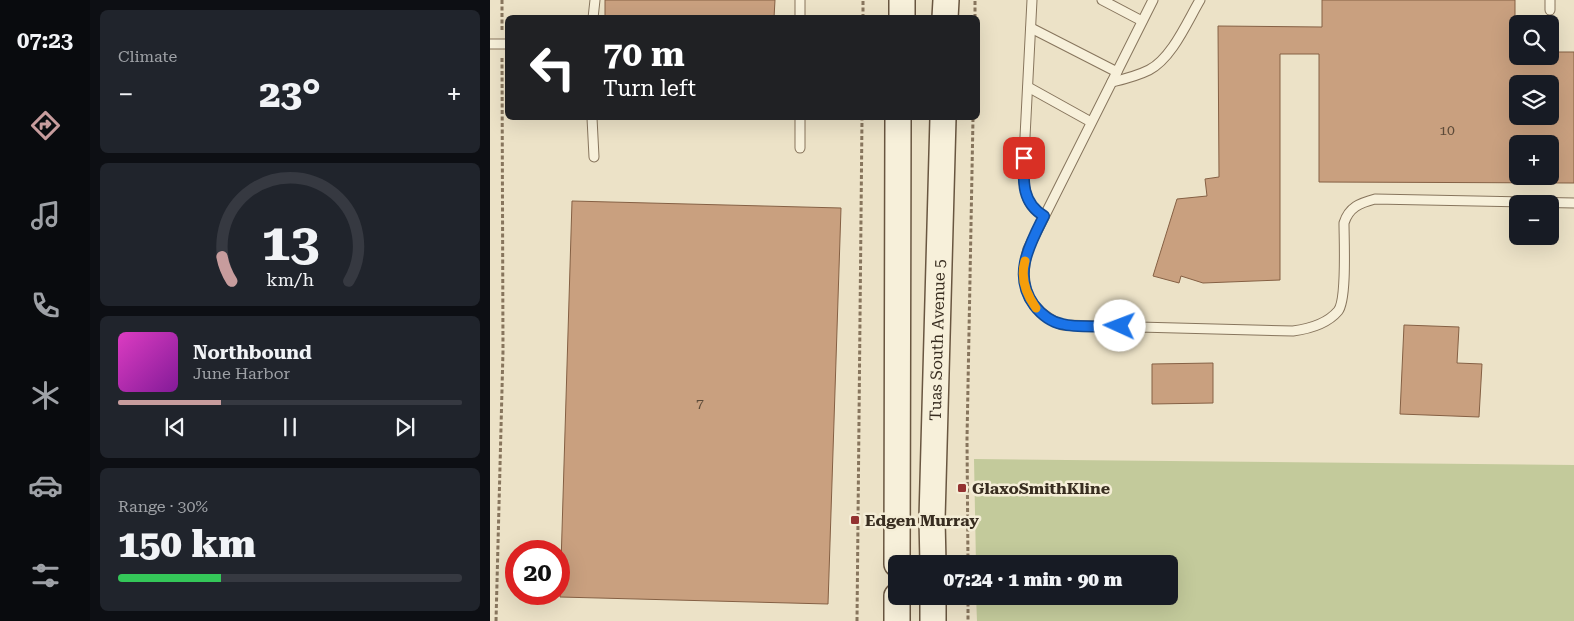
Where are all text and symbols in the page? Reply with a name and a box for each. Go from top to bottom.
map controls [1509,15,1559,245]
button: search [1509,15,1559,65]
text: 07:23 [17,28,73,53]
text: 70 m [603,34,685,75]
icon: left [520,35,585,100]
text: Climate [118,47,177,66]
text: 23° [259,72,321,116]
button: layers [1509,75,1559,125]
text: Turn left [603,76,696,101]
text: − [118,78,134,111]
text: + [446,78,462,111]
icon: directions [28,108,63,143]
house number: 10 [1439,122,1455,138]
button: + [1509,135,1559,185]
pin [1003,137,1045,179]
icon: arrive [1010,144,1038,172]
button: − [1509,195,1559,245]
icon: music [28,198,63,233]
text: 13 [261,212,319,273]
street label: Tuas South Avenue 5 [925,259,949,421]
text: km/h [266,269,314,290]
icon: phone [28,288,63,323]
position arrow [1093,299,1145,351]
text: Northbound [193,341,312,364]
text: June Harbor [193,364,290,383]
icon: climate [28,378,63,413]
house number: 7 [696,395,704,411]
icon: previous [161,413,189,441]
icon: pause [276,413,304,441]
icon: next [391,413,419,441]
icon: car [28,468,63,503]
place label: GlaxoSmithKline [972,479,1110,498]
marker: GlaxoSmithKline [956,482,968,494]
text: Range · 30% [118,497,208,516]
place label: Edgen Murray [865,511,979,530]
marker: Edgen Murray [849,514,861,526]
text: 150 km [118,522,256,566]
speed limit sign: 20 [505,540,570,605]
icon: filters [28,558,63,593]
text: 07:24 · 1 min · 90 m [944,568,1122,591]

